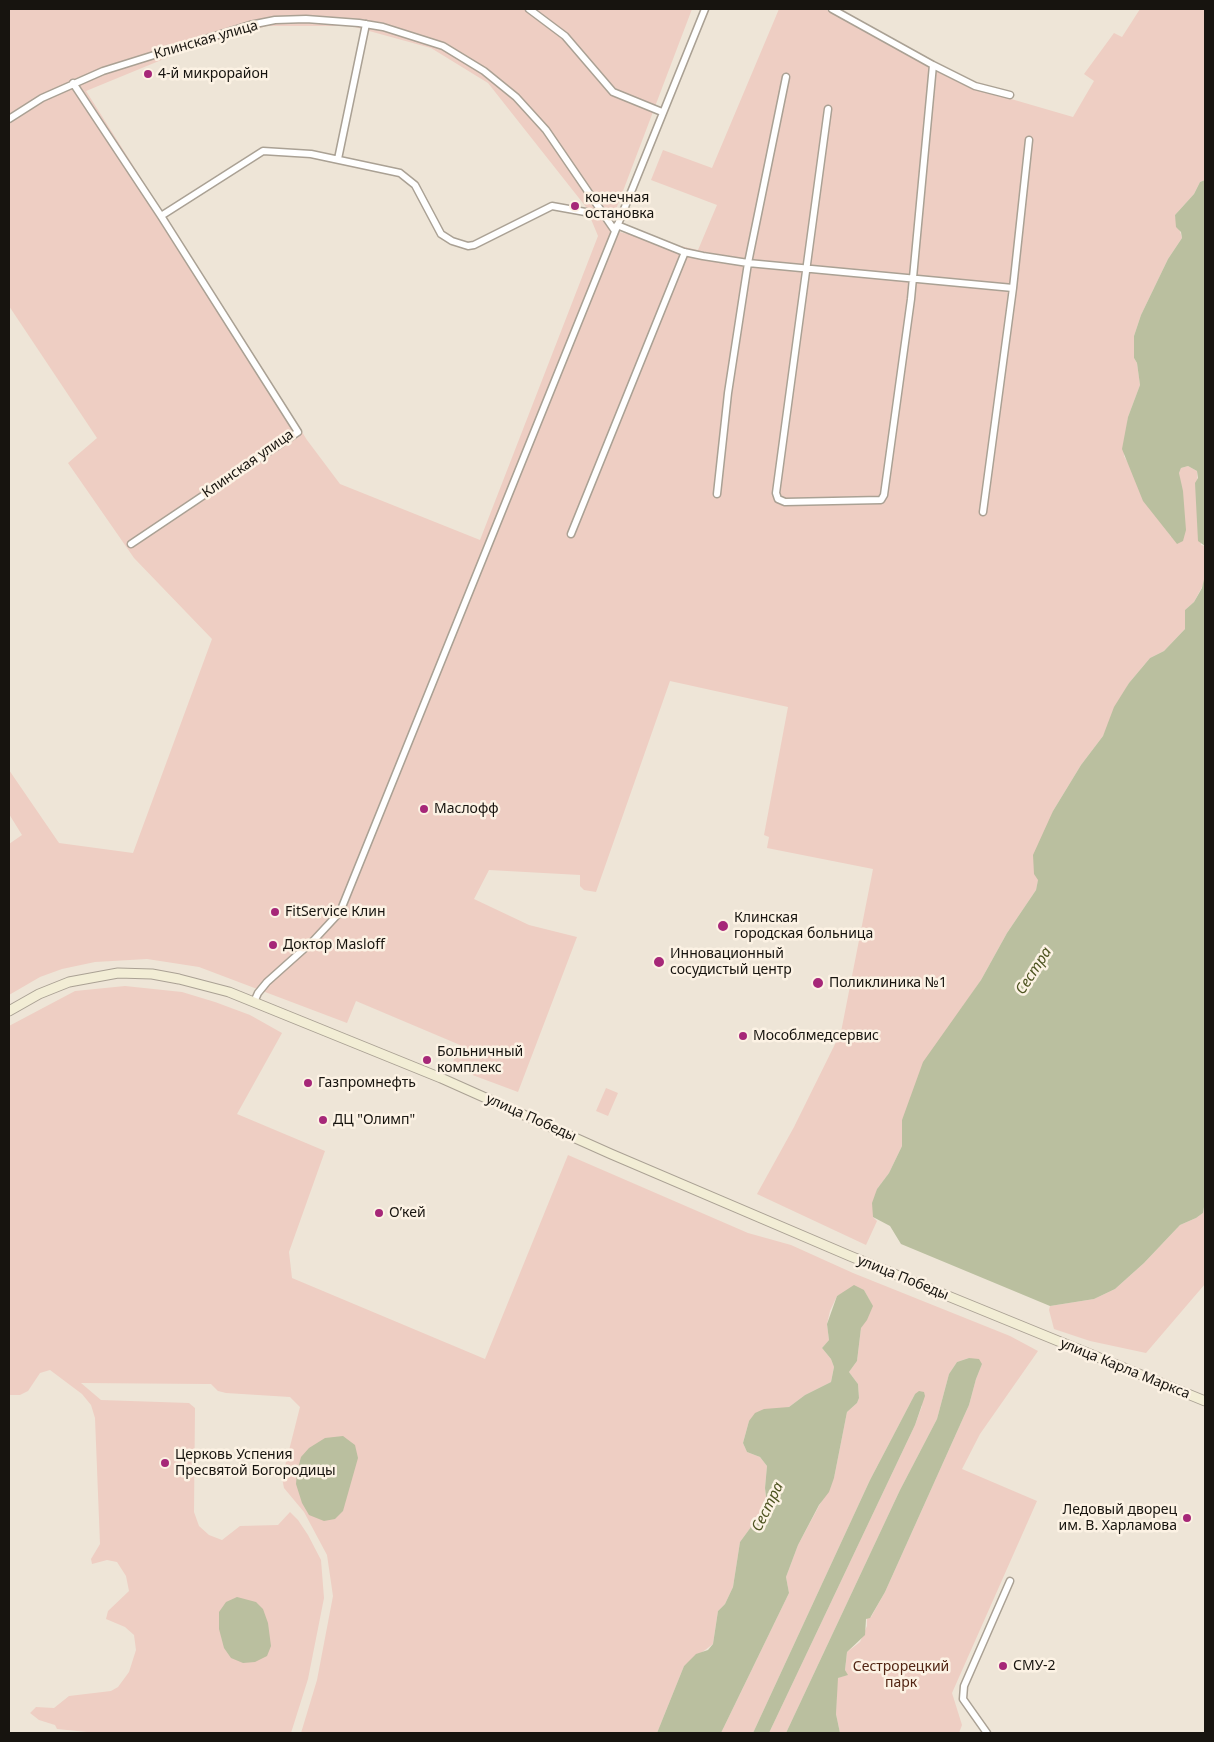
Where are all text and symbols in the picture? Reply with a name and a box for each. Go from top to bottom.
street label: Клинская улица [152,17,260,63]
place label: 4-й микрорайон [158,66,268,82]
marker: 4-й микрорайон [142,68,154,80]
place label: конечная остановка [585,190,654,222]
marker: конечная остановка [569,200,581,212]
street label: Клинская улица [199,426,297,502]
place label: Маслофф [434,801,499,817]
marker: Маслофф [418,803,430,815]
place label: FitService Клин [285,904,386,920]
marker: FitService Клин [269,906,281,918]
place label: Клинская городская больница [734,910,873,942]
marker: Клинская городская больница [716,919,730,933]
place label: Доктор Masloff [283,937,385,953]
marker: Доктор Masloff [267,939,279,951]
water label: Сестра [1012,944,1056,998]
place label: Инновационный сосудистый центр [670,946,792,979]
marker: Инновационный сосудистый центр [652,955,666,969]
place label: Поликлиника №1 [829,975,947,991]
marker: Поликлиника №1 [811,976,825,990]
place label: Мособлмедсервис [753,1028,879,1044]
marker: Мособлмедсервис [737,1030,749,1042]
place label: Больничный комплекс [437,1044,523,1076]
marker: Больничный комплекс [421,1054,433,1066]
place label: Газпромнефть [318,1075,416,1091]
marker: Газпромнефть [302,1077,314,1089]
street label: улица Победы [483,1091,579,1145]
place label: ДЦ "Олимп" [333,1112,415,1128]
marker: ДЦ "Олимп" [317,1114,329,1126]
place label: О’кей [389,1205,426,1221]
marker: О’кей [373,1207,385,1219]
street label: улица Победы [855,1252,951,1304]
street label: улица Карла Маркса [1058,1335,1192,1403]
place label: Церковь Успения Пресвятой Богородицы [175,1447,336,1480]
marker: Церковь Успения Пресвятой Богородицы [159,1457,171,1469]
water label: Сестра [748,1479,788,1535]
place label: Ледовый дворец им. В. Харламова [1059,1502,1177,1534]
marker: Ледовый дворец им. В. Харламова [1181,1512,1193,1524]
place label: СМУ-2 [1013,1658,1056,1674]
park label: Сестрорецкий парк [853,1659,949,1691]
marker: СМУ-2 [997,1660,1009,1672]

